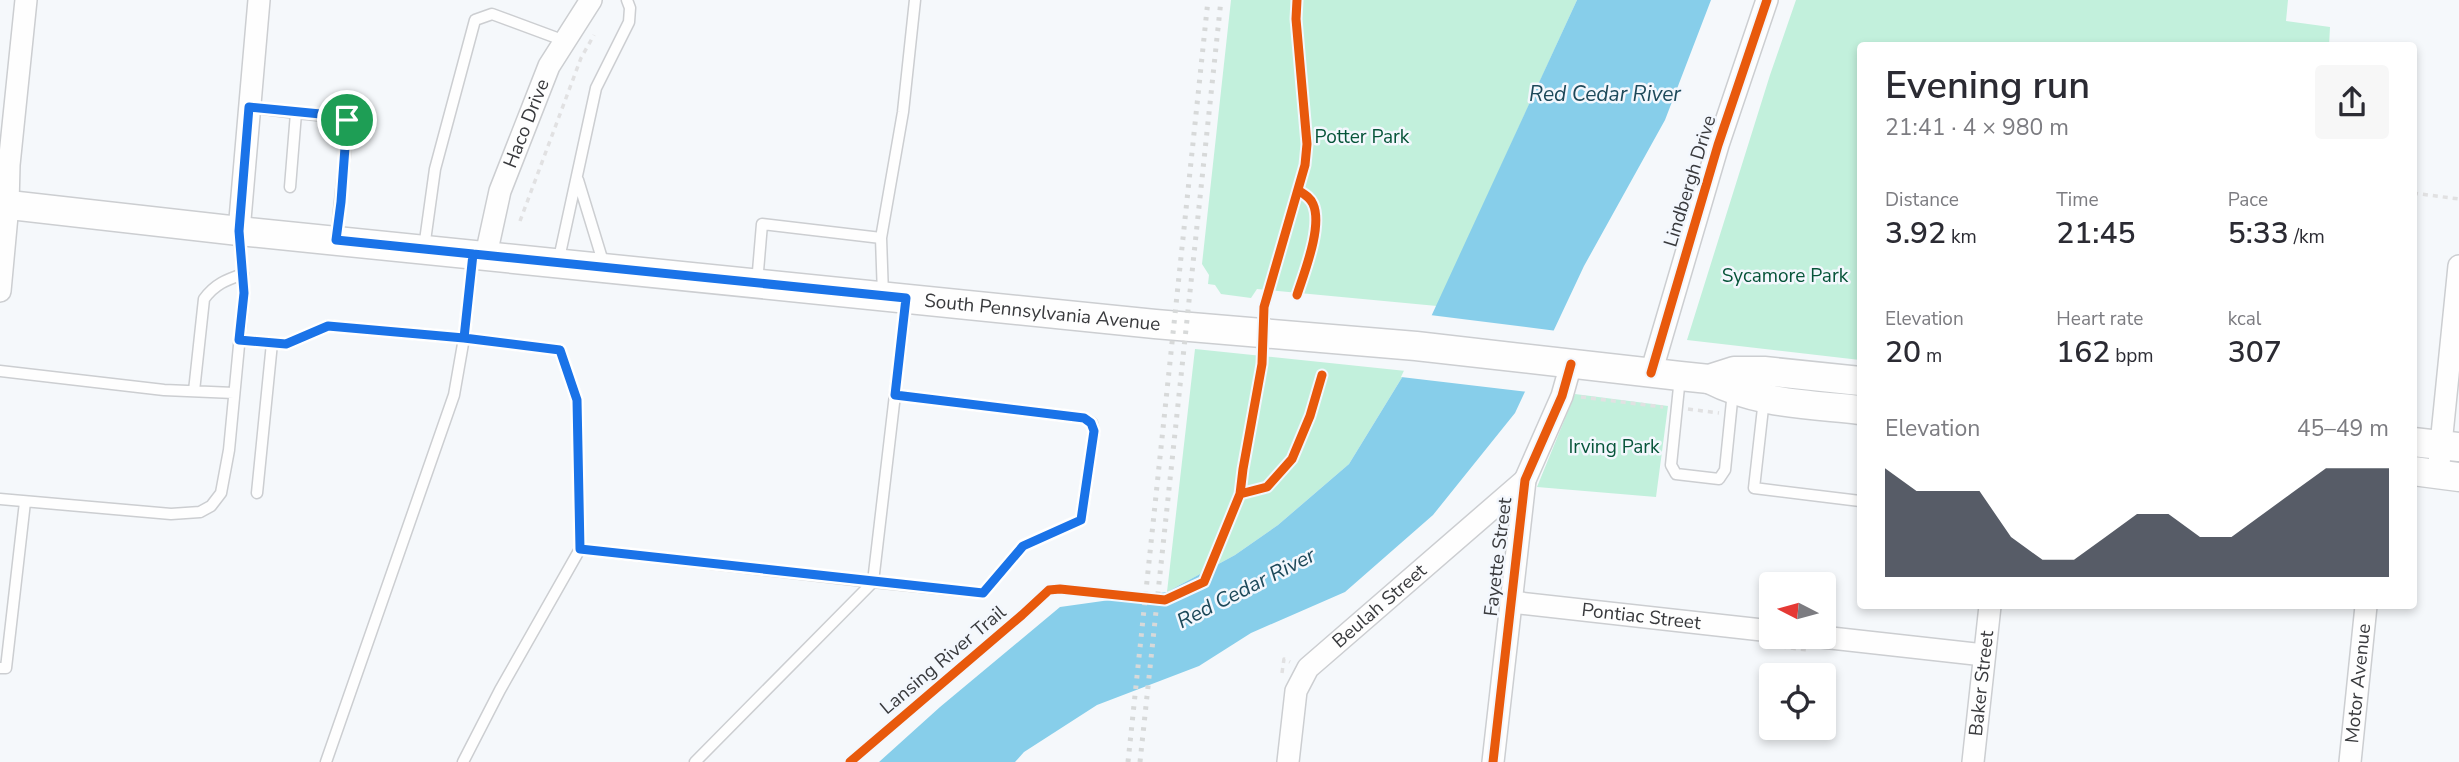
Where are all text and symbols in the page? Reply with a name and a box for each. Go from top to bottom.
text: Evening run [1885,60,2090,111]
button: share [2315,65,2389,139]
street label: Haco Drive [497,75,556,172]
water label: Red Cedar River [1529,80,1681,108]
pin [317,90,377,150]
icon: arrive [328,101,366,139]
street label: Lindbergh Drive [1658,112,1722,250]
text: 21:41 · 4 × 980 m [1885,112,2069,143]
park label: Potter Park [1315,124,1410,150]
text: Distance [1885,187,1959,213]
text: Time [2056,187,2099,213]
text: Pace [2228,187,2268,213]
text: 3.92 [1885,213,1946,254]
text: 21:45 [2056,213,2135,254]
text: 5:33 [2228,213,2289,254]
text: km [1946,224,1977,250]
text: /km [2289,224,2325,250]
park label: Sycamore Park [1722,263,1849,289]
street label: South Pennsylvania Avenue [923,288,1162,337]
text: Elevation [1885,306,1964,332]
text: Heart rate [2056,306,2143,332]
text: kcal [2228,306,2261,332]
text: 20 [1885,332,1921,373]
text: 162 [2056,332,2110,373]
text: 307 [2228,332,2282,373]
text: m [1921,343,1942,369]
text: bpm [2110,343,2154,369]
text: Elevation [1885,413,1980,444]
text: 45–49 m [2297,413,2389,444]
park label: Irving Park [1568,434,1660,460]
street label: Fayette Street [1478,496,1518,618]
water label: Red Cedar River [1172,541,1320,635]
street label: Beulah Street [1327,558,1432,654]
north arrow [1759,572,1836,649]
map controls [1759,572,1836,740]
street label: Pontiac Street [1580,597,1702,636]
street label: Lansing River Trail [875,599,1012,720]
street label: Motor Avenue [2339,622,2377,745]
street label: Baker Street [1963,629,2000,738]
button: locate [1759,663,1836,740]

